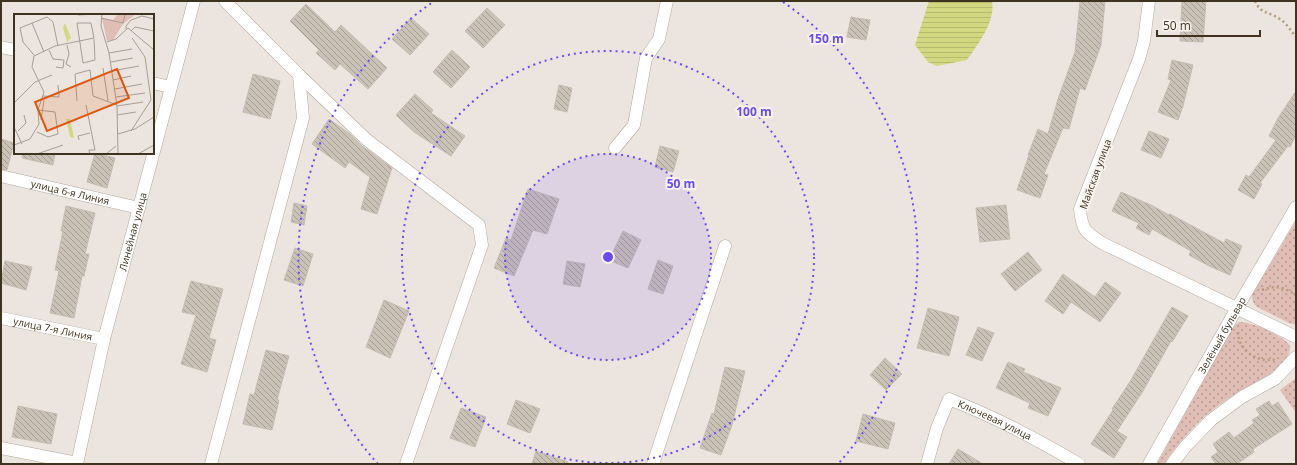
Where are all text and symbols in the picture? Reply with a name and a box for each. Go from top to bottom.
scale bar [1157,12,1260,38]
inset map [14,14,154,154]
text: 50 m [1163,17,1191,34]
text: 150 m [808,30,844,47]
text: 100 m [736,103,772,120]
street label: Майская улица [1076,137,1114,211]
text: 50 m [667,175,695,192]
street label: улица 6-я Линия [29,176,111,208]
street label: Линейная улица [115,191,150,272]
centre of rings [601,250,615,264]
street label: Зелёный бульвар [1195,294,1249,376]
street label: улица 7-я Линия [12,314,94,343]
street label: Ключевая улица [956,396,1034,443]

